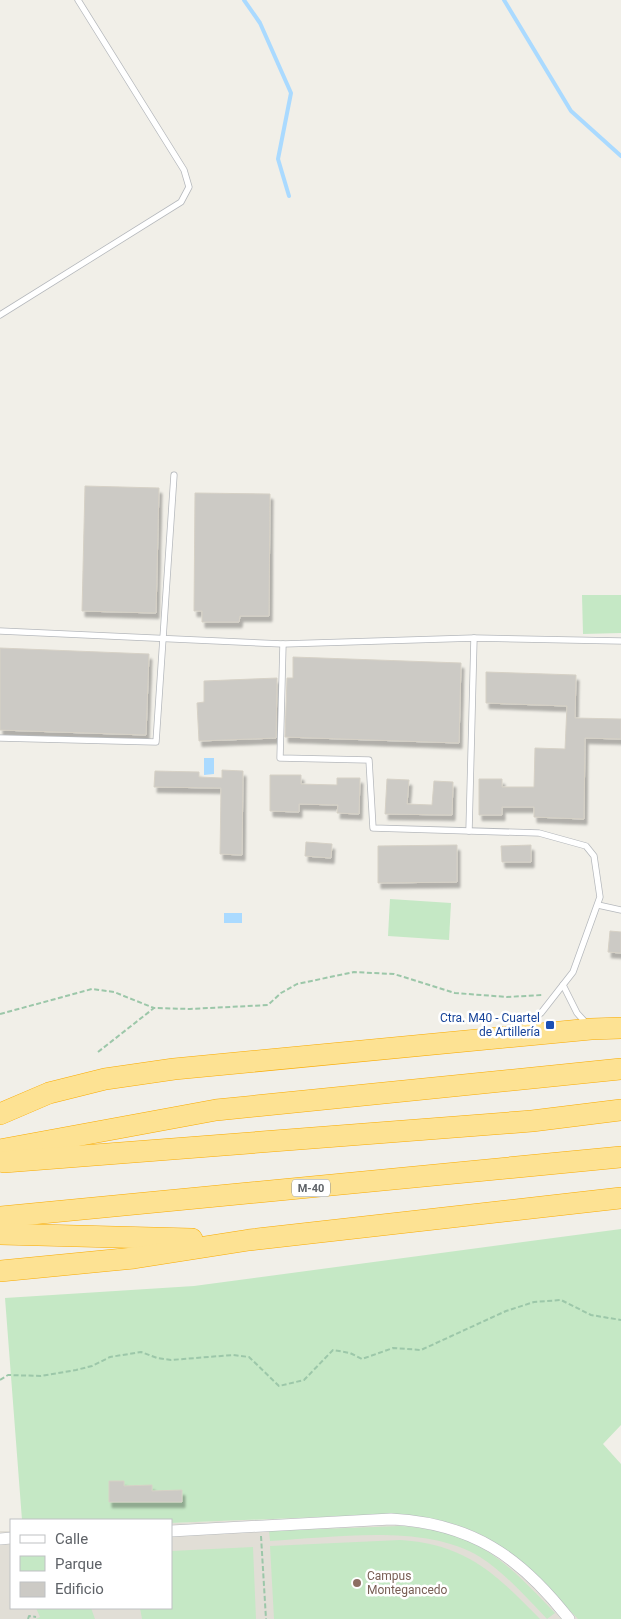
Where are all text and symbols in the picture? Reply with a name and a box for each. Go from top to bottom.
place label: Ctra. M40 - Cuartel de Artillería [440,1011,540,1039]
marker: Ctra. M40 - Cuartel de Artillería [544,1019,556,1031]
road number: M-40 [292,1180,330,1196]
legend [10,1519,172,1609]
text: Calle [55,1530,88,1548]
text: Parque [55,1555,102,1573]
place label: Campus Montegancedo [367,1569,448,1597]
marker: Campus Montegancedo [351,1577,363,1589]
text: Edificio [55,1580,104,1598]

